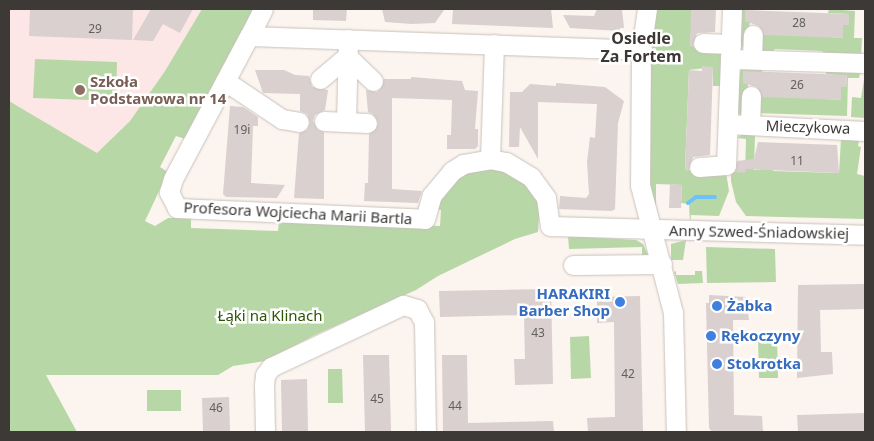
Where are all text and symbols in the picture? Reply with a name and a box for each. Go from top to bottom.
house number: 28 [792,16,806,30]
house number: 29 [88,22,102,36]
district label: Osiedle Za Fortem [600,28,682,66]
place label: Szkoła Podstawowa nr 14 [90,72,226,107]
house number: 26 [790,78,804,92]
marker: Szkoła Podstawowa nr 14 [74,84,86,96]
street label: Mieczykowa [765,117,851,137]
house number: 19i [234,123,250,137]
house number: 11 [790,154,804,168]
street label: Profesora Wojciecha Marii Bartla [183,198,413,228]
street label: Anny Szwed-Śniadowskiej [669,221,849,243]
place label: HARAKIRI Barber Shop [518,284,610,319]
marker: HARAKIRI Barber Shop [614,296,626,308]
place label: Żabka [727,297,772,315]
marker: Żabka [711,300,723,312]
park label: Łąki na Klinach [218,307,322,325]
house number: 43 [531,326,545,340]
place label: Rękoczyny [721,327,800,345]
marker: Rękoczyny [705,330,717,342]
place label: Stokrotka [727,355,801,373]
marker: Stokrotka [711,358,723,370]
house number: 42 [621,367,635,381]
house number: 45 [370,392,384,406]
house number: 44 [448,399,462,413]
house number: 46 [209,401,223,415]

